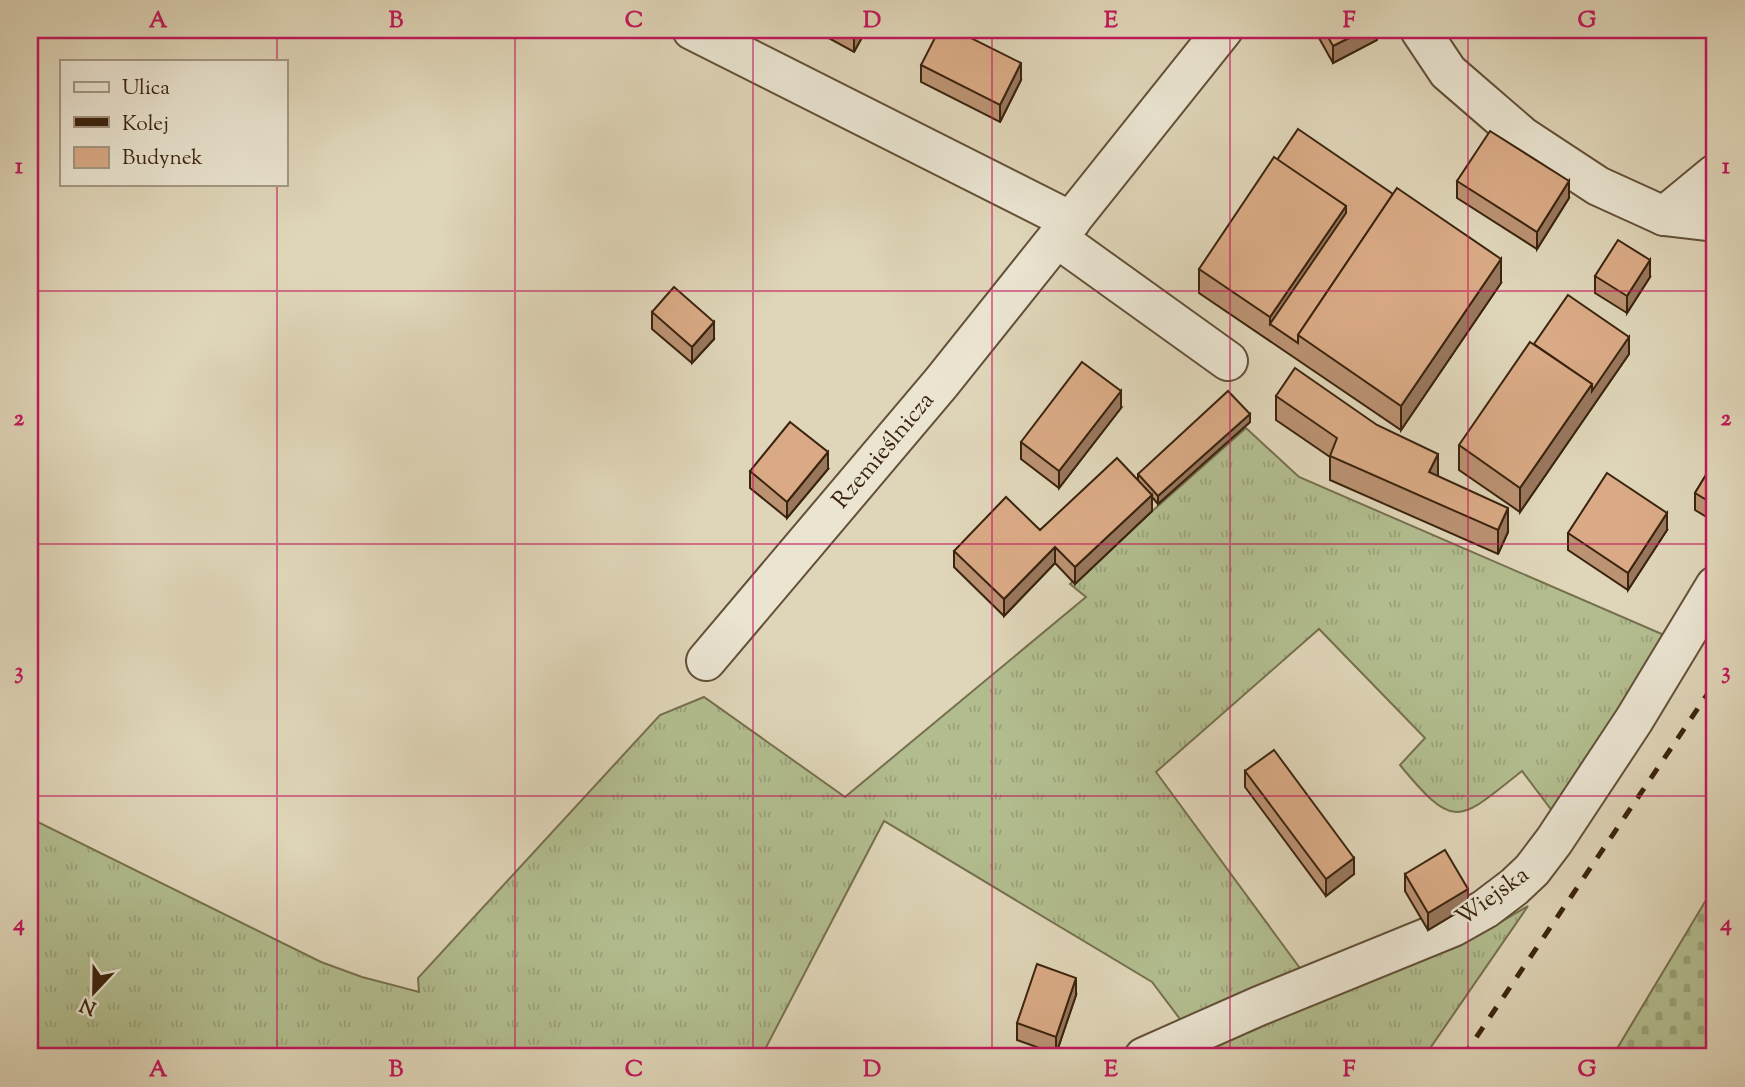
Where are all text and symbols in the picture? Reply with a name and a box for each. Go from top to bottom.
text: A [149,5,168,38]
text: B [389,5,404,38]
text: C [625,5,643,38]
text: D [863,5,881,38]
text: E [1104,5,1118,38]
text: F [1343,5,1356,38]
text: G [1578,5,1597,38]
legend [60,60,287,186]
text: Ulica [122,74,170,104]
text: Kolej [122,110,169,140]
text: Budynek [122,144,203,174]
text: 1 [15,151,23,184]
text: 1 [1722,151,1730,184]
street label: Rzemieślnicza [825,385,943,517]
text: 2 [14,403,25,436]
text: 2 [1721,403,1732,436]
text: 3 [14,656,24,689]
text: 3 [1721,656,1731,689]
street label: Wiejska [1449,859,1537,935]
text: 4 [12,908,25,941]
text: 4 [1719,908,1732,941]
north arrow [60,958,130,1028]
text: N [76,990,101,1021]
text: A [149,1054,168,1087]
text: B [389,1054,404,1087]
text: C [625,1054,643,1087]
text: D [863,1054,881,1087]
text: E [1104,1054,1118,1087]
text: F [1343,1054,1356,1087]
text: G [1578,1054,1597,1087]

